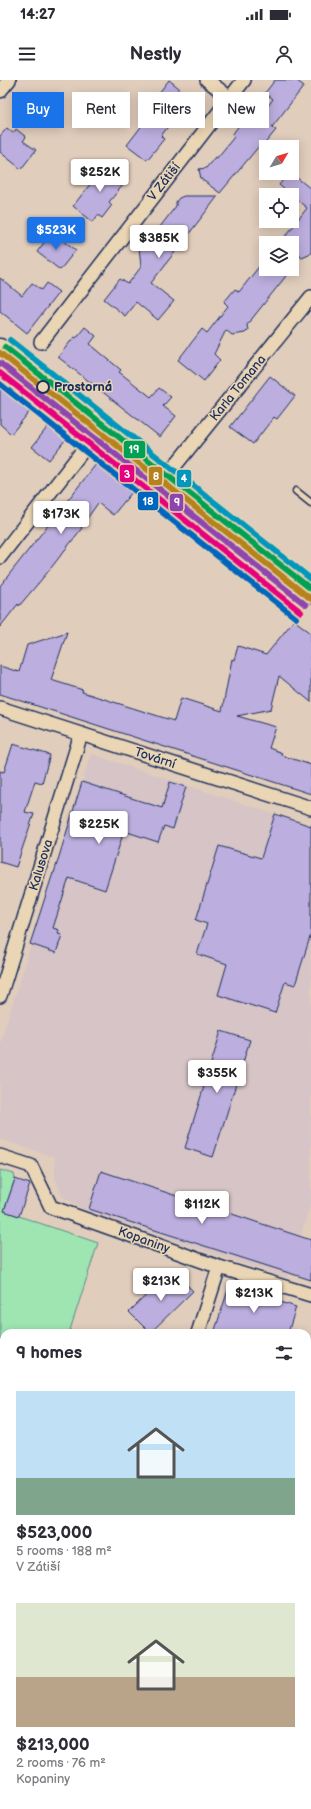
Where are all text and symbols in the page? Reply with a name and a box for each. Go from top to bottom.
text: 14:27 [20,5,56,24]
icon: menu [16,43,38,65]
icon: person [273,43,295,65]
text: Nestly [130,44,181,65]
chip: Buy [12,92,64,128]
chip: Rent [72,92,130,128]
chip: Filters [138,92,205,128]
chip: New [213,92,269,128]
north arrow [259,140,299,180]
map controls [259,140,299,276]
pin: $252K [72,159,128,193]
street label: V Zátiší [144,159,184,204]
text: $252K [80,164,120,180]
button: locate [259,188,299,228]
pin: $523K [28,217,84,251]
text: $523K [36,222,76,238]
pin: $385K [131,225,187,259]
text: $385K [139,230,179,246]
button: layers [259,236,299,276]
street label: Karla Tomana [207,352,269,424]
place label: Prostorná [54,379,112,395]
marker: Prostorná [36,380,50,394]
line badge: 19 [123,440,146,459]
text: 19 [128,443,140,456]
line badge: 3 [119,464,135,483]
line badge: 8 [148,466,163,486]
text: 3 [124,468,131,481]
line badge: 4 [176,469,192,488]
text: 8 [153,470,160,483]
text: 4 [181,472,188,485]
line badge: 18 [137,491,159,511]
line badge: 9 [169,493,184,512]
text: 18 [142,495,154,508]
text: 9 [174,496,180,509]
pin: $173K [33,501,89,535]
text: $173K [42,506,80,522]
street label: Tovární [132,744,178,772]
pin: $225K [71,811,127,845]
text: $225K [79,816,119,832]
street label: Kalusova [26,837,56,893]
pin: $355K [189,1060,245,1094]
text: $355K [197,1065,237,1081]
pin: $112K [174,1191,230,1225]
text: $112K [184,1196,220,1212]
street label: Kopaniny [116,1223,172,1257]
pin: $213K [133,1268,189,1302]
text: $213K [142,1273,180,1289]
pin: $213K [226,1280,282,1314]
text: $213K [235,1285,273,1301]
icon: filters [273,1342,295,1364]
text: 9 homes [16,1343,82,1363]
icon: home [120,1417,192,1489]
text: $523,000 [16,1523,92,1543]
text: 5 rooms · 188 m² [16,1543,112,1559]
text: V Zátiší [16,1559,60,1575]
icon: home [120,1629,192,1701]
text: $213,000 [16,1735,90,1755]
text: 2 rooms · 76 m² [16,1755,106,1771]
text: Kopaniny [16,1771,70,1787]

